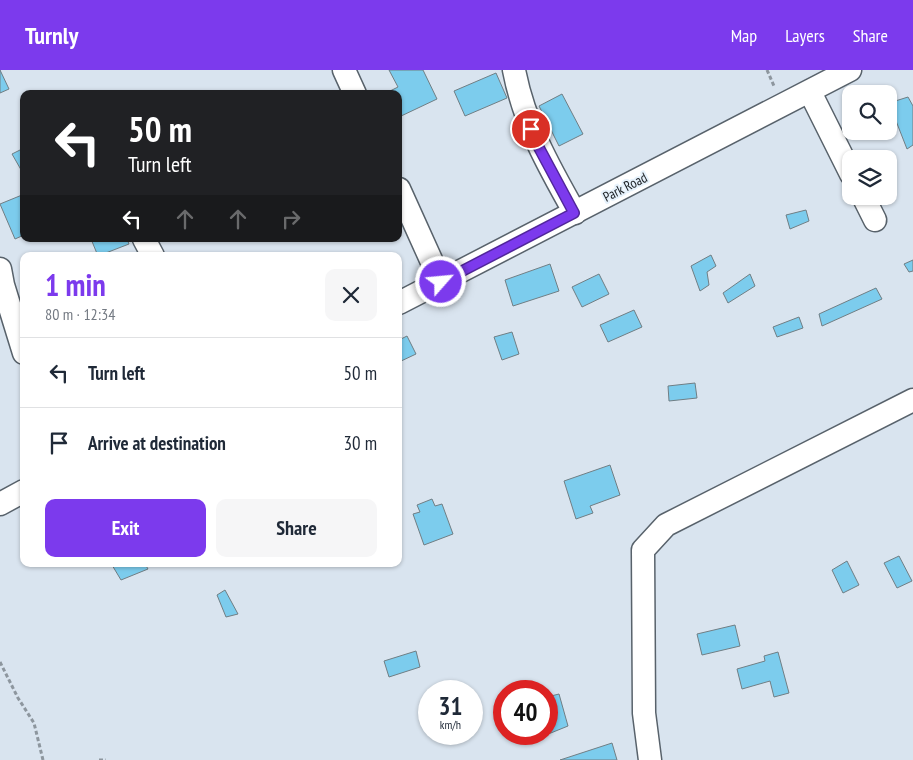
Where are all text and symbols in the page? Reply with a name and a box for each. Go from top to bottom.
text: Turnly [25,20,78,51]
text: Map [731,24,757,47]
text: Layers [785,24,825,47]
text: Share [853,24,888,47]
map controls [842,85,897,205]
button: search [842,85,897,140]
text: 50 m [128,106,192,152]
pin [510,108,552,150]
icon: left [45,110,110,175]
icon: arrive [517,115,545,143]
text: Turn left [128,150,192,178]
button: layers [842,150,897,205]
street label: Park Road [600,168,650,206]
icon: left [118,205,146,233]
icon: ahead [171,205,199,233]
icon: ahead [224,205,252,233]
icon: right [277,205,305,233]
position arrow [414,255,466,307]
text: 1 min [45,265,106,304]
button: close [325,269,377,321]
text: 80 m · 12:34 [45,304,116,324]
icon: left [45,359,73,387]
text: Turn left [88,361,145,385]
text: 50 m [344,361,377,385]
icon: arrive [45,429,73,457]
text: Arrive at destination [88,431,226,455]
text: 30 m [344,431,377,455]
button: Exit [45,499,206,557]
button: Share [216,499,377,557]
speed limit sign: 40 [493,680,558,745]
text: 31 [439,690,462,722]
text: km/h [440,717,461,732]

